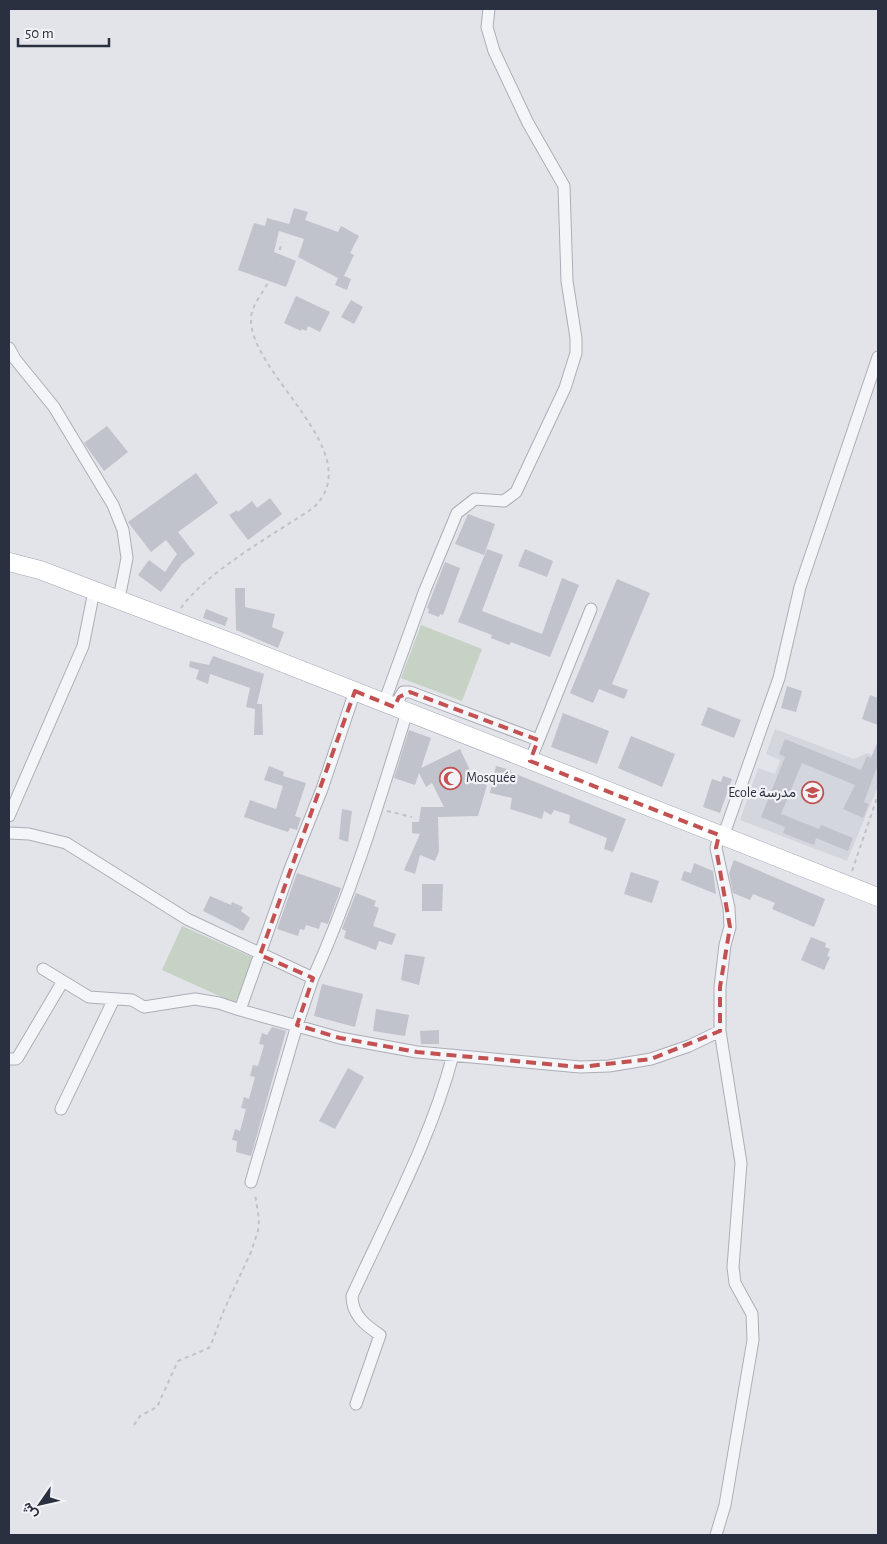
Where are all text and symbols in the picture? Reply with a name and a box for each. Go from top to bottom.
scale bar [18,15,109,47]
text: 50 m [25,26,54,41]
mosque icon: Mosquée [438,766,462,790]
place label: Mosquée [466,771,516,785]
school or university icon: Ecole مدرسة [800,781,824,805]
place label: Ecole مدرسة [728,786,796,801]
north arrow [15,1479,65,1529]
text: ش [19,1499,41,1522]

